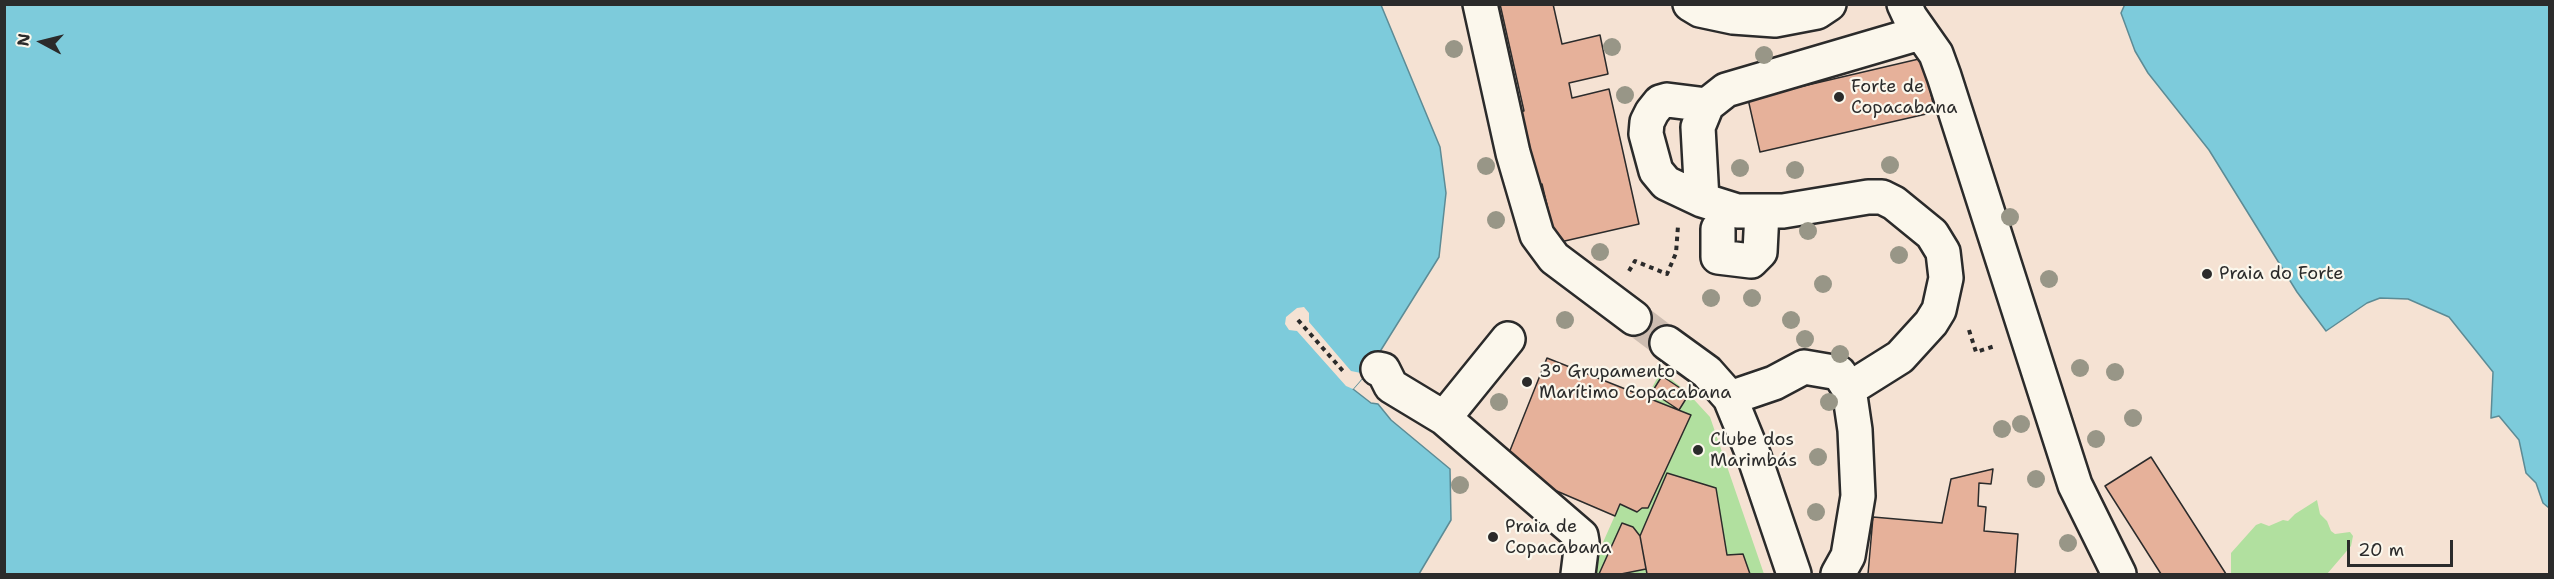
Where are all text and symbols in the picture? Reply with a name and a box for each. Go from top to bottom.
north arrow [12,12,72,72]
text: N [12,32,35,47]
place label: Forte de Copacabana [1851,76,1958,118]
marker: Forte de Copacabana [1832,90,1846,104]
place label: Praia do Forte [2219,263,2343,285]
marker: Praia do Forte [2200,267,2214,281]
place label: 3º Grupamento Marítimo Copacabana [1539,361,1731,404]
marker: 3º Grupamento Marítimo Copacabana [1520,375,1534,389]
place label: Clube dos Marimbás [1710,429,1797,472]
marker: Clube dos Marimbás [1691,443,1705,457]
place label: Praia de Copacabana [1505,516,1612,558]
scale bar [2350,528,2456,566]
marker: Praia de Copacabana [1486,530,1500,544]
text: 20 m [2358,538,2404,562]

